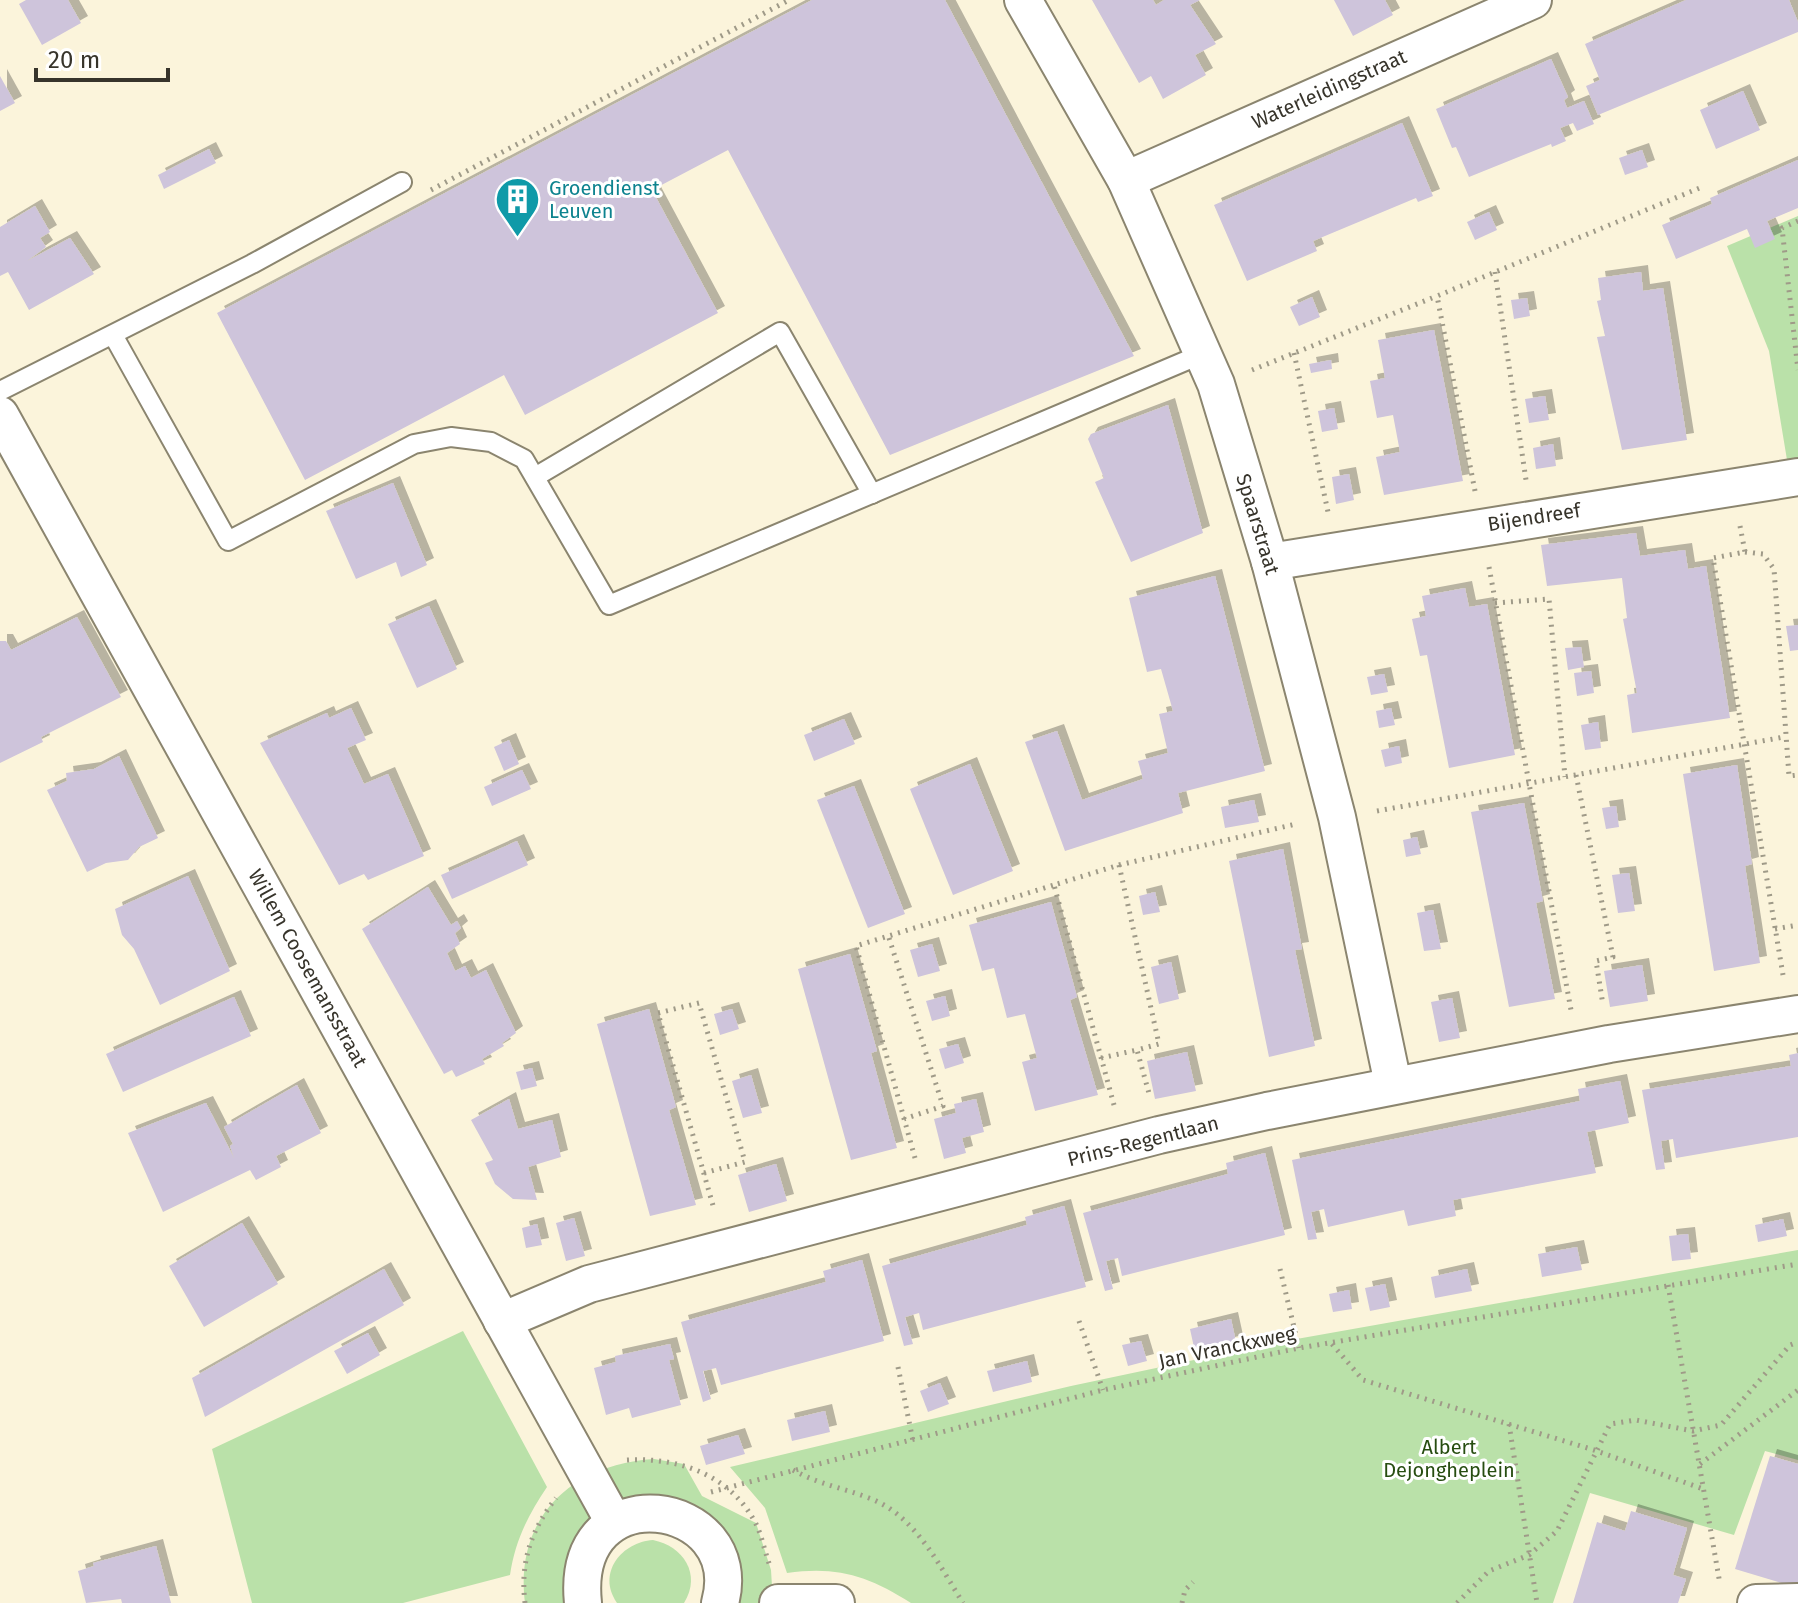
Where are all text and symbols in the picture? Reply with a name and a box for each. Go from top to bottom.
scale bar [36,32,168,82]
street label: Waterleidingstraat [1248,44,1411,134]
text: 20 m [48,46,100,74]
building icon: Groendienst Leuven [494,176,542,239]
place label: Groendienst Leuven [549,176,661,223]
street label: Spaarstraat [1231,471,1285,578]
street label: Bijendreef [1486,498,1583,536]
street label: Willem Coosemansstraat [243,865,373,1072]
street label: Prins-Regentlaan [1065,1111,1221,1171]
street label: Jan Vranckxweg [1156,1321,1298,1373]
park label: Albert Dejongheplein [1383,1435,1515,1482]

